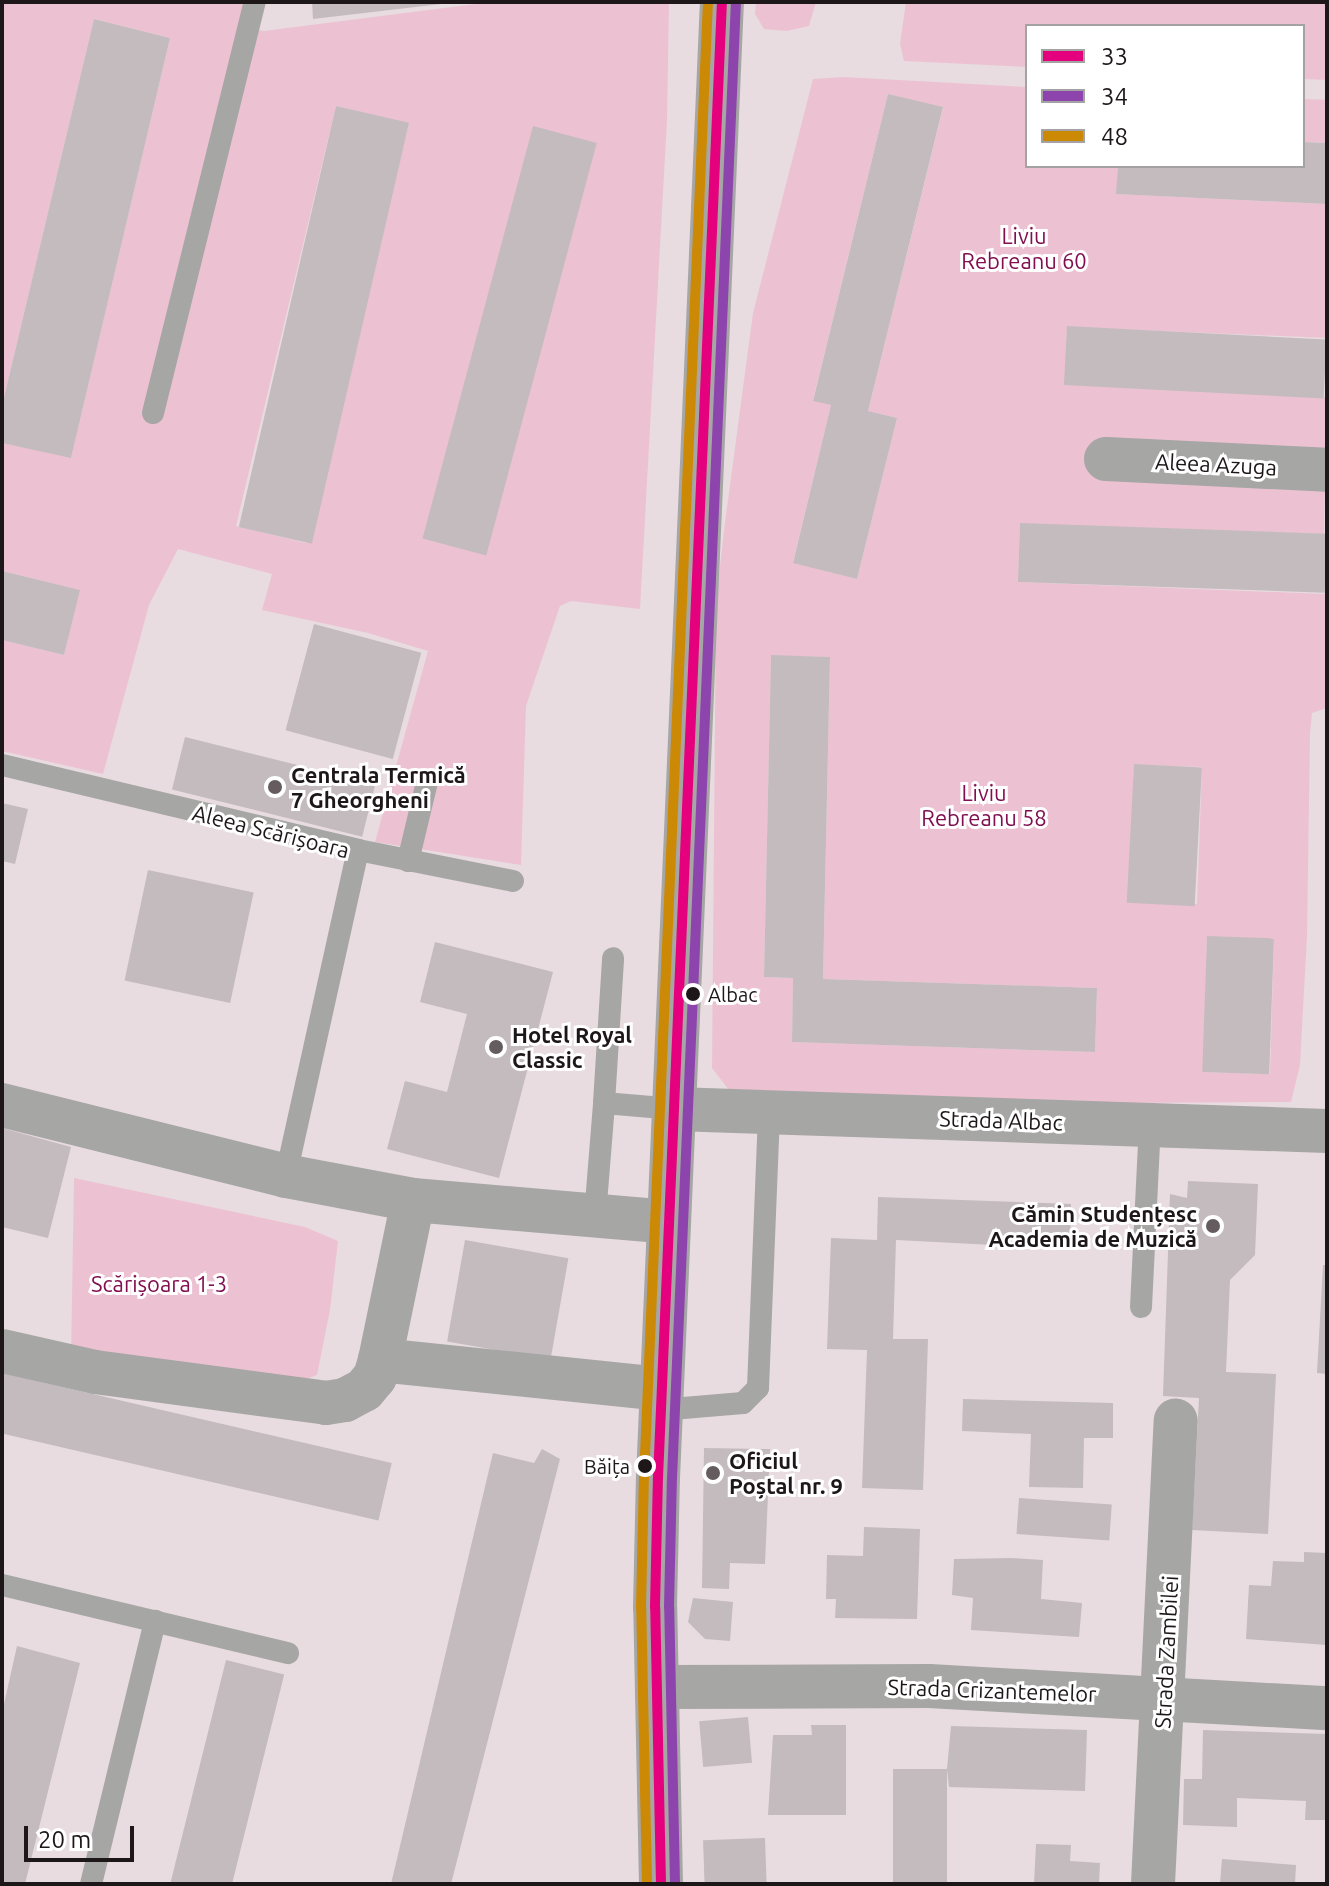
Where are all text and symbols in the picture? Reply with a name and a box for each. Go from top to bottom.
legend [1025,24,1305,168]
text: 33 [1101,43,1128,70]
text: 34 [1101,83,1128,110]
text: 48 [1101,123,1128,150]
park label: Liviu Rebreanu 60 [961,222,1087,274]
street label: Aleea Azuga [1154,448,1278,480]
place label: Centrala Termică 7 Gheorgheni [291,761,466,812]
marker: Centrala Termică 7 Gheorgheni [266,778,284,796]
park label: Liviu Rebreanu 58 [921,779,1047,830]
street label: Aleea Scărișoara [190,799,352,863]
place label: Albac [708,982,758,1006]
marker: Albac [685,986,701,1002]
place label: Hotel Royal Classic [512,1021,632,1072]
marker: Hotel Royal Classic [487,1038,505,1056]
street label: Strada Albac [939,1105,1063,1135]
place label: Cămin Studențesc Academia de Muzică [989,1200,1197,1252]
marker: Cămin Studențesc Academia de Muzică [1204,1217,1222,1235]
park label: Scărișoara 1-3 [91,1271,227,1297]
place label: Oficiul Poștal nr. 9 [729,1447,843,1498]
place label: Băița [584,1454,630,1478]
marker: Băița [637,1458,653,1474]
marker: Oficiul Poștal nr. 9 [704,1464,722,1482]
street label: Strada Zambilei [1149,1575,1183,1729]
street label: Strada Crizantemelor [887,1673,1097,1707]
scale bar [28,1810,138,1860]
text: 20 m [38,1826,91,1853]

